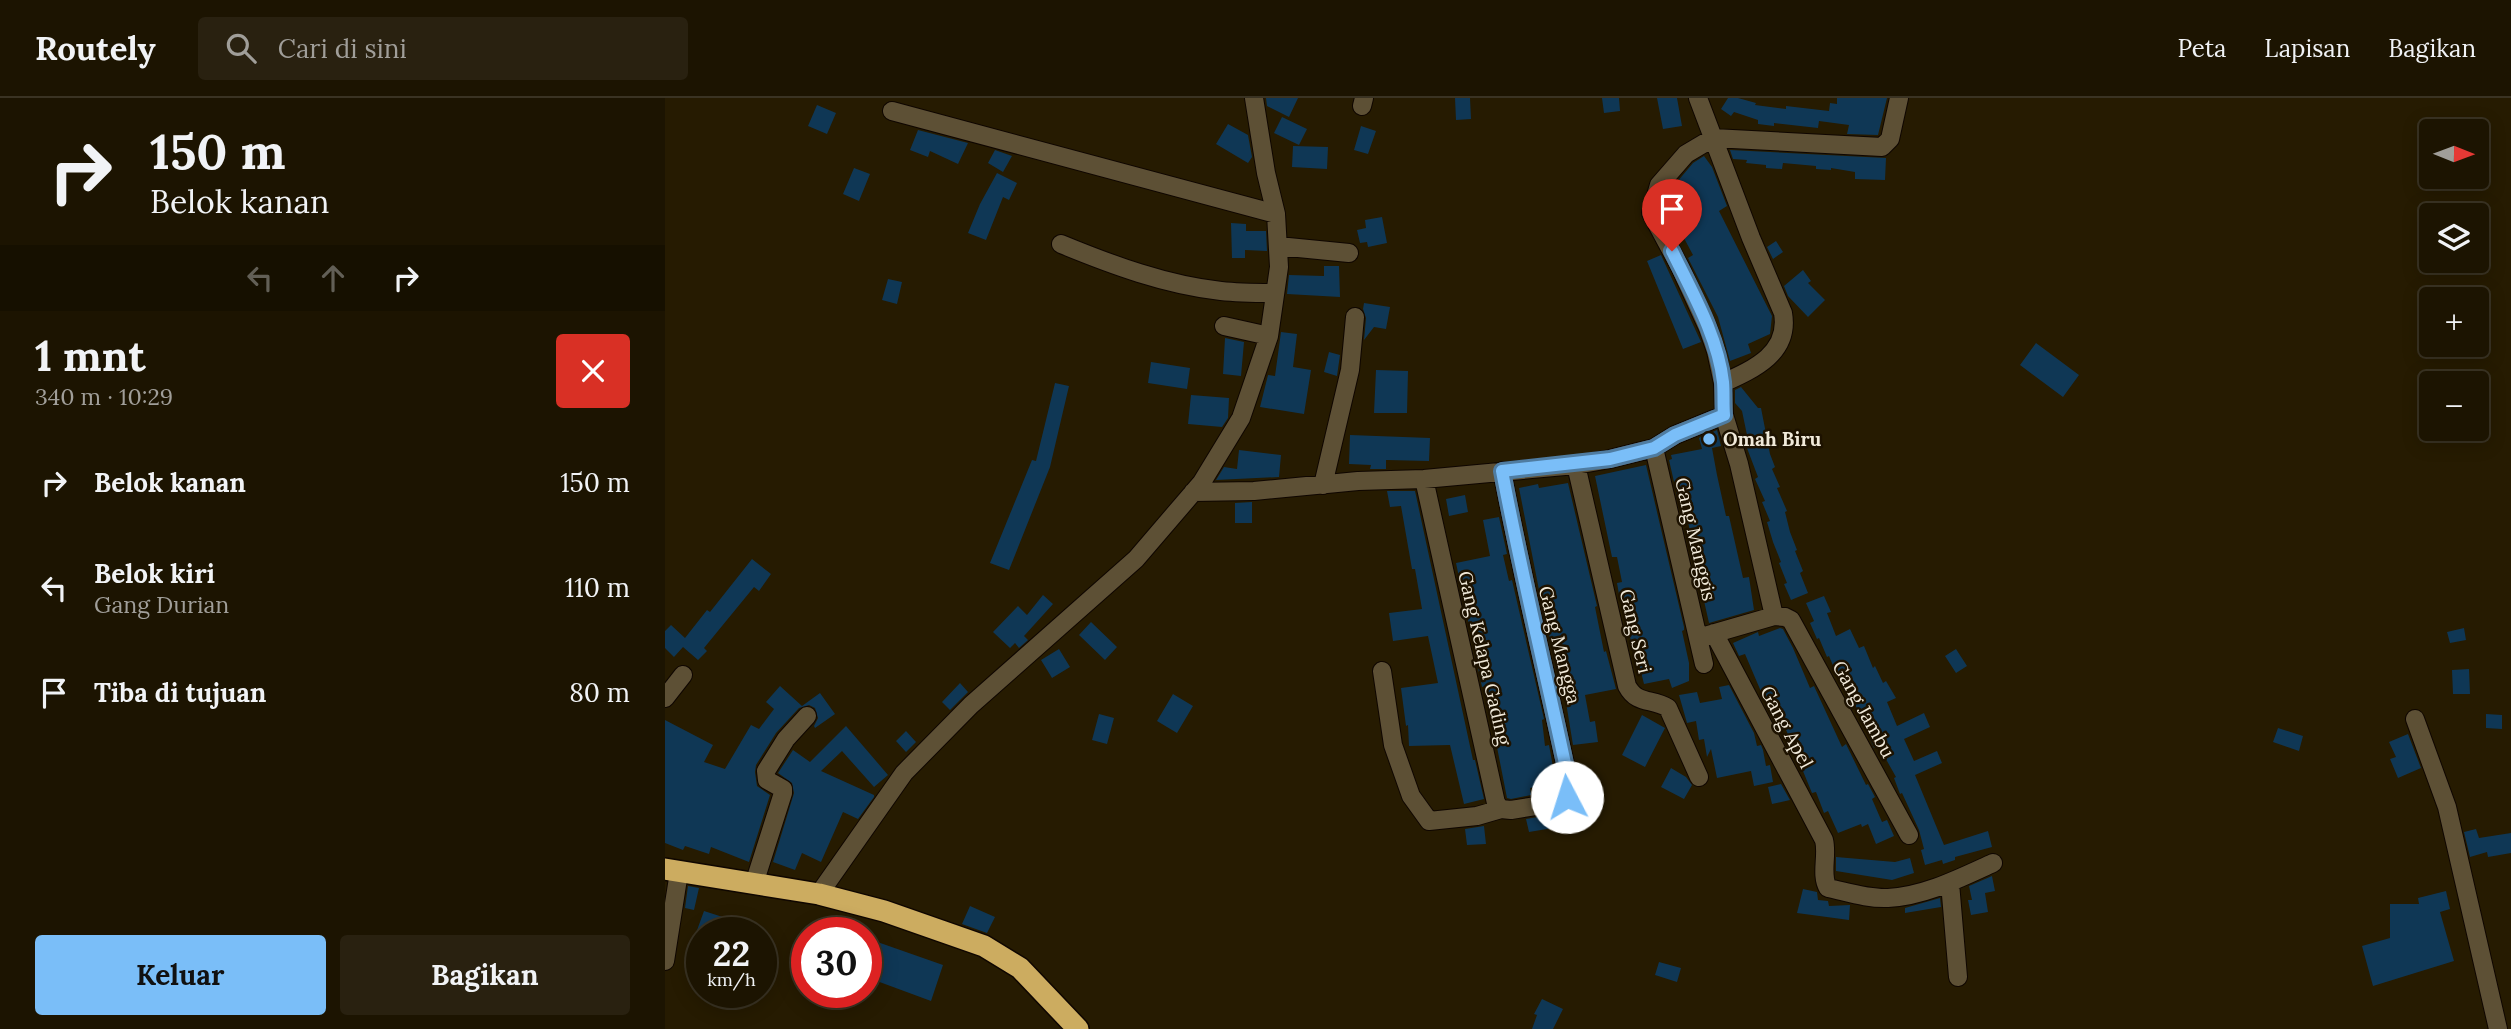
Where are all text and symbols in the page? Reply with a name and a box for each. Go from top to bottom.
search box [198,17,688,80]
text: Routely [35,27,156,69]
icon: search [222,29,260,67]
text: Cari di sini [278,32,407,65]
text: Peta [2178,33,2226,64]
text: Lapisan [2264,33,2350,64]
text: Bagikan [2388,33,2476,64]
north arrow [2419,119,2489,189]
map controls [2419,119,2489,441]
text: 150 m [150,120,286,182]
icon: right [35,126,126,217]
pin [1642,179,1702,251]
text: Belok kanan [150,181,329,222]
icon: arrive [1653,190,1691,228]
button: layers [2419,203,2489,273]
icon: left [241,259,279,297]
icon: ahead [314,259,352,297]
icon: right [387,259,425,297]
button: + [2419,287,2489,357]
text: 1 mnt [35,329,146,383]
button: close [556,334,630,408]
button: − [2419,371,2489,441]
text: 340 m · 10:29 [35,382,173,411]
place label: Omah Biru [1723,427,1822,451]
marker: Omah Biru [1701,431,1717,447]
icon: right [35,464,73,502]
text: Belok kanan [94,466,246,499]
text: 150 m [560,466,630,499]
street label: Gang Manggis [1670,475,1722,603]
text: Belok kiri [94,557,215,590]
street label: Gang Kelapa Gading [1453,568,1517,748]
icon: left [35,569,73,607]
text: 110 m [565,571,630,604]
street label: Gang Mangga [1534,583,1586,707]
street label: Gang Seri [1615,586,1657,676]
text: Gang Durian [94,590,229,619]
street label: Gang Jambu [1827,656,1901,762]
icon: arrive [35,674,73,712]
text: Tiba di tujuan [94,676,266,709]
text: 80 m [569,676,630,709]
street label: Gang Apel [1755,682,1819,772]
position arrow [1530,760,1604,834]
speed limit sign: 30 [791,917,882,1008]
text: 22 [713,931,750,976]
button: Keluar [35,935,326,1015]
button: Bagikan [340,935,630,1015]
text: km/h [707,968,756,991]

